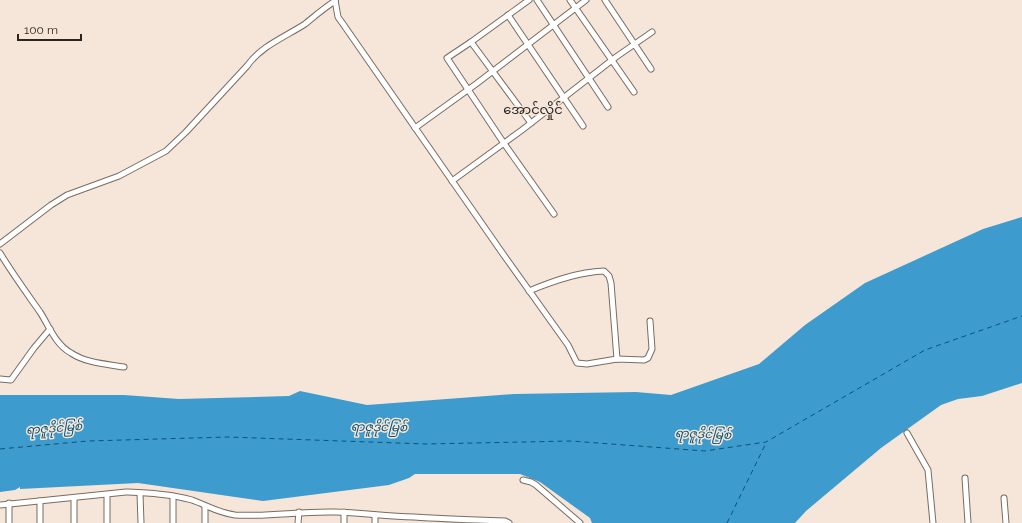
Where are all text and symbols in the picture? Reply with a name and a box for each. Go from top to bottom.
scale bar [18,16,81,42]
text: 100 m [24,23,58,37]
district label: အောင်လှိုင် [503,101,563,120]
water label: ရာဇူဒိုင်မြစ် [25,417,84,440]
water label: ရာဇူဒိုင်မြစ် [351,418,408,438]
water label: ရာဇူဒိုင်မြစ် [674,424,732,445]

